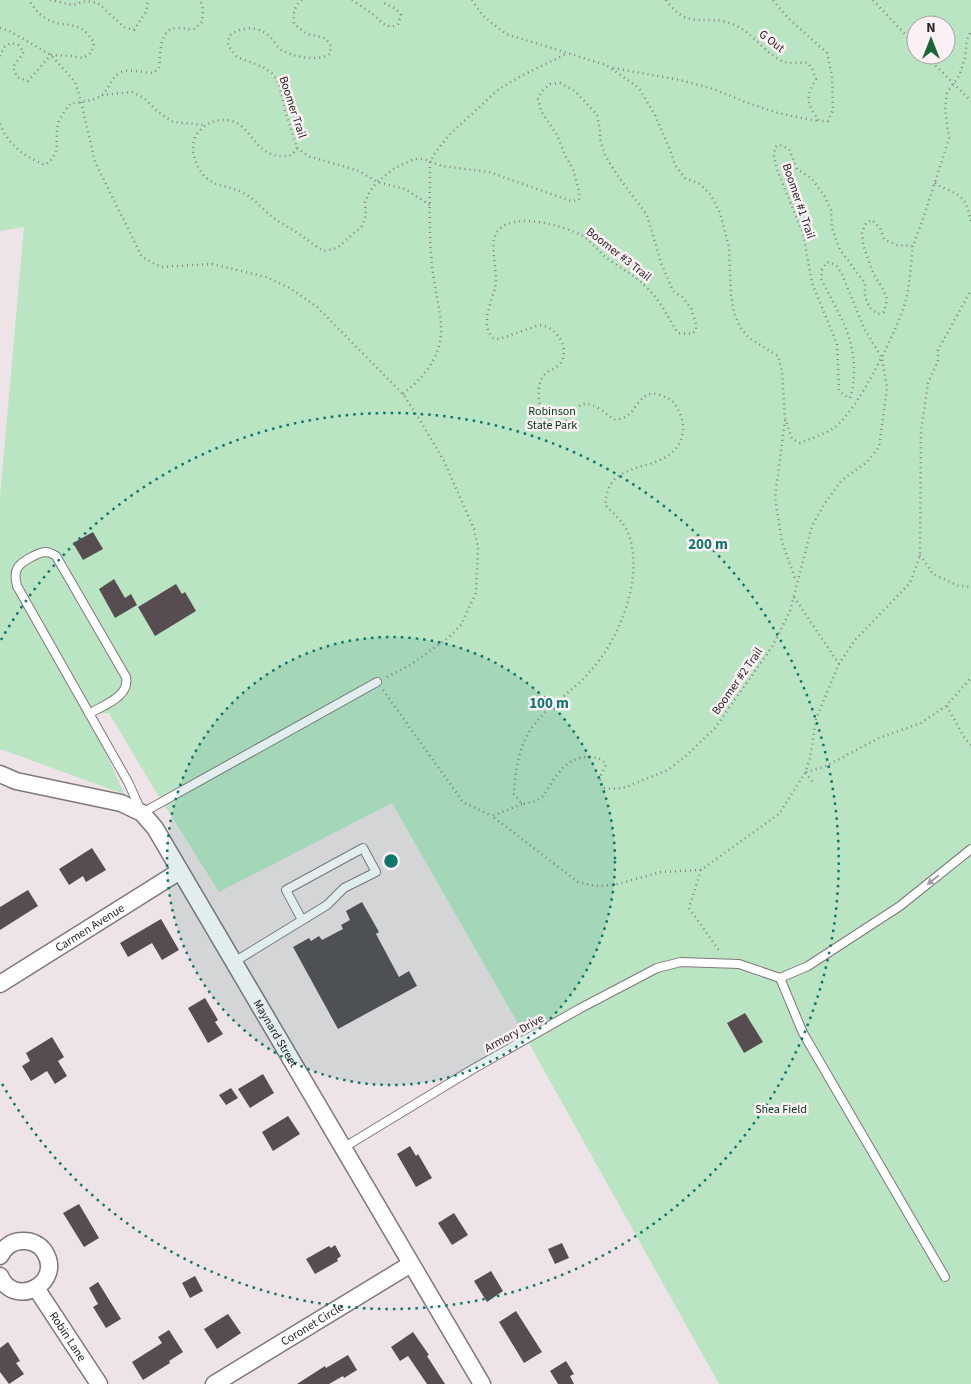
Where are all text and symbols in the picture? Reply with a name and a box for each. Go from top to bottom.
north arrow [906,15,956,65]
text: N [926,18,936,38]
street label: G Out [755,26,788,57]
street label: Boomer Trail [274,74,311,140]
street label: Boomer #1 Trail [778,161,819,241]
street label: Boomer #3 Trail [582,223,655,285]
park label: Robinson State Park [527,403,577,434]
text: 200 m [688,534,728,555]
street label: Boomer #2 Trail [708,644,767,718]
text: 100 m [529,693,569,714]
centre of rings [382,852,400,870]
one-way arrow [927,874,940,885]
street label: Carmen Avenue [52,900,128,956]
street label: Maynard Street [249,996,302,1071]
street label: Armory Drive [481,1010,547,1057]
park label: Shea Field [755,1101,807,1118]
street label: Coronet Circle [278,1299,347,1350]
street label: Robin Lane [45,1309,90,1365]

